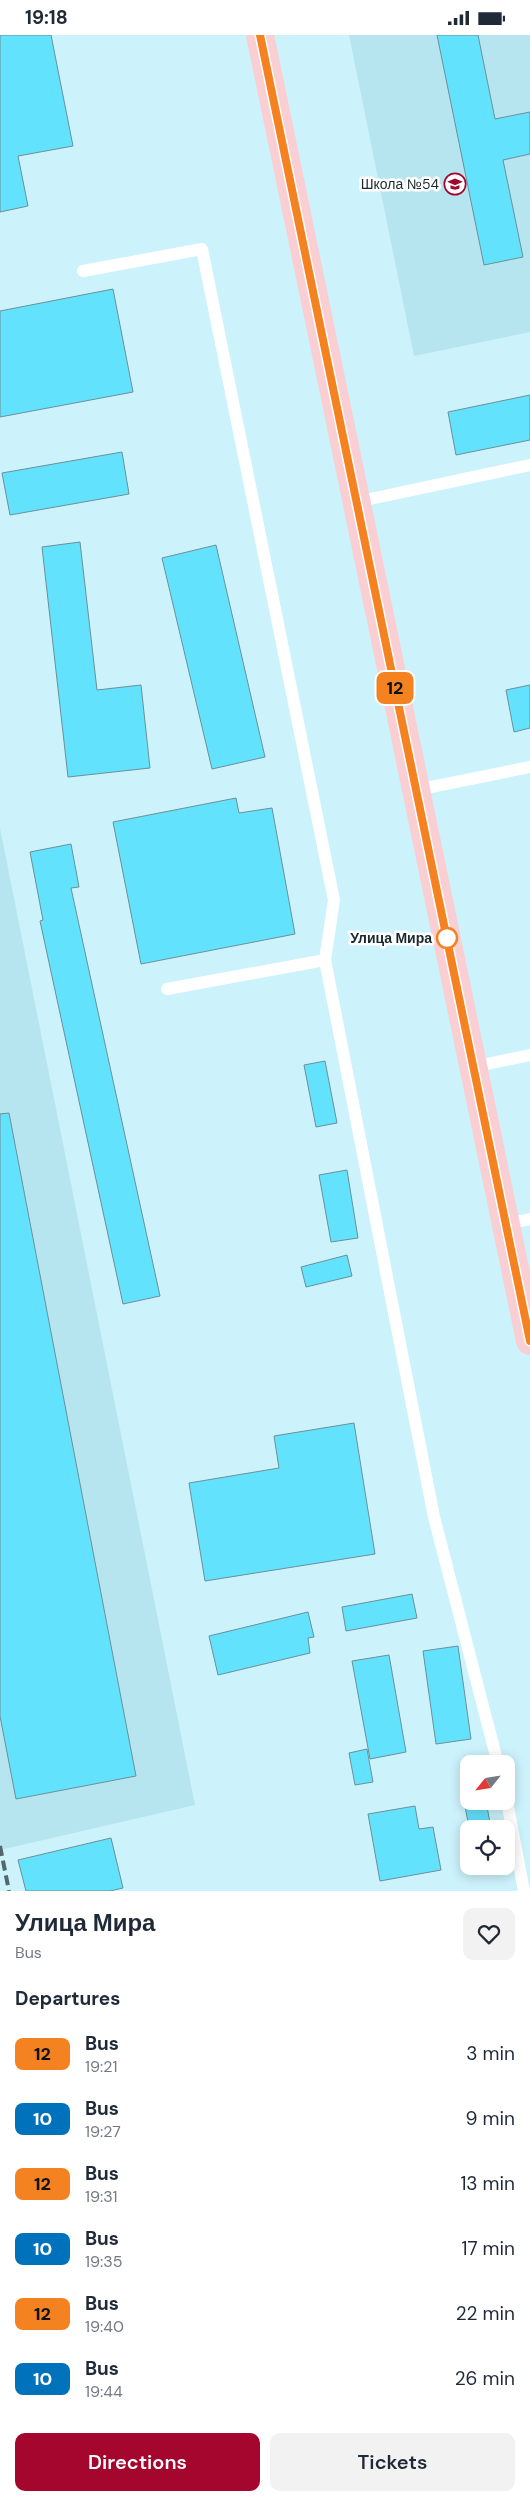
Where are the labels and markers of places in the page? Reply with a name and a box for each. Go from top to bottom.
school or university icon: Школа №54 [443,172,467,196]
place label: Школа №54 [361,175,440,193]
marker: Улица Мира [436,927,458,949]
place label: Улица Мира [350,929,432,947]

